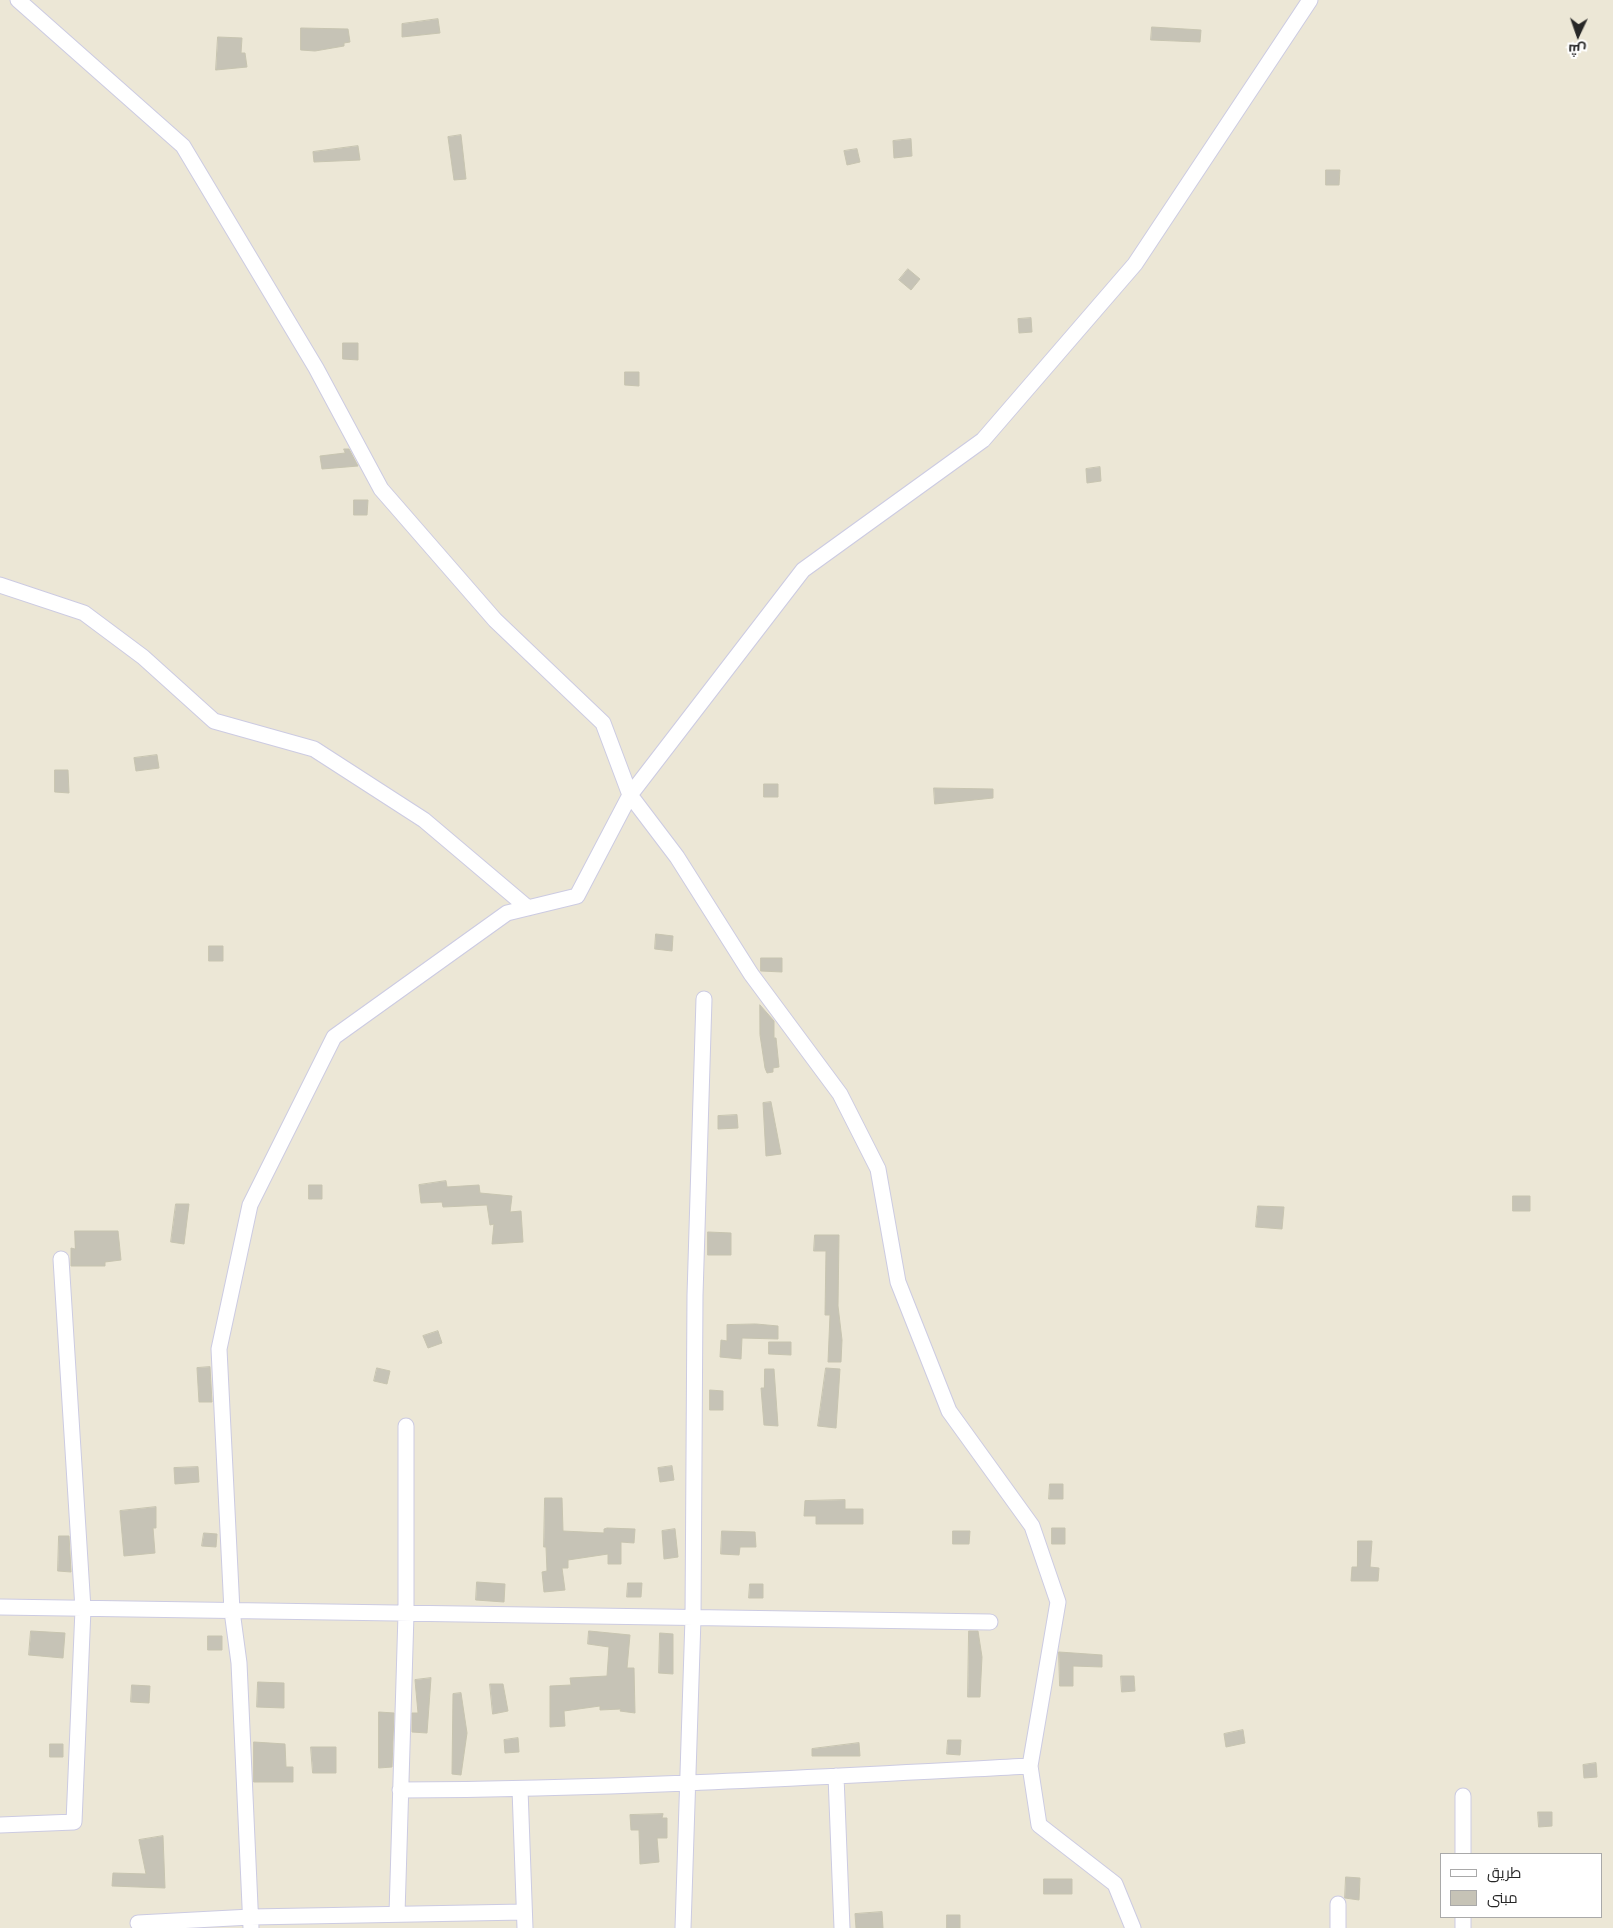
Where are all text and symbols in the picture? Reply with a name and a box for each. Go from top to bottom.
north arrow [1553,10,1603,60]
text: ش [1568,41,1587,59]
legend [1440,1853,1603,1918]
text: طريق [1487,1863,1521,1882]
text: مبنى [1487,1888,1518,1907]

